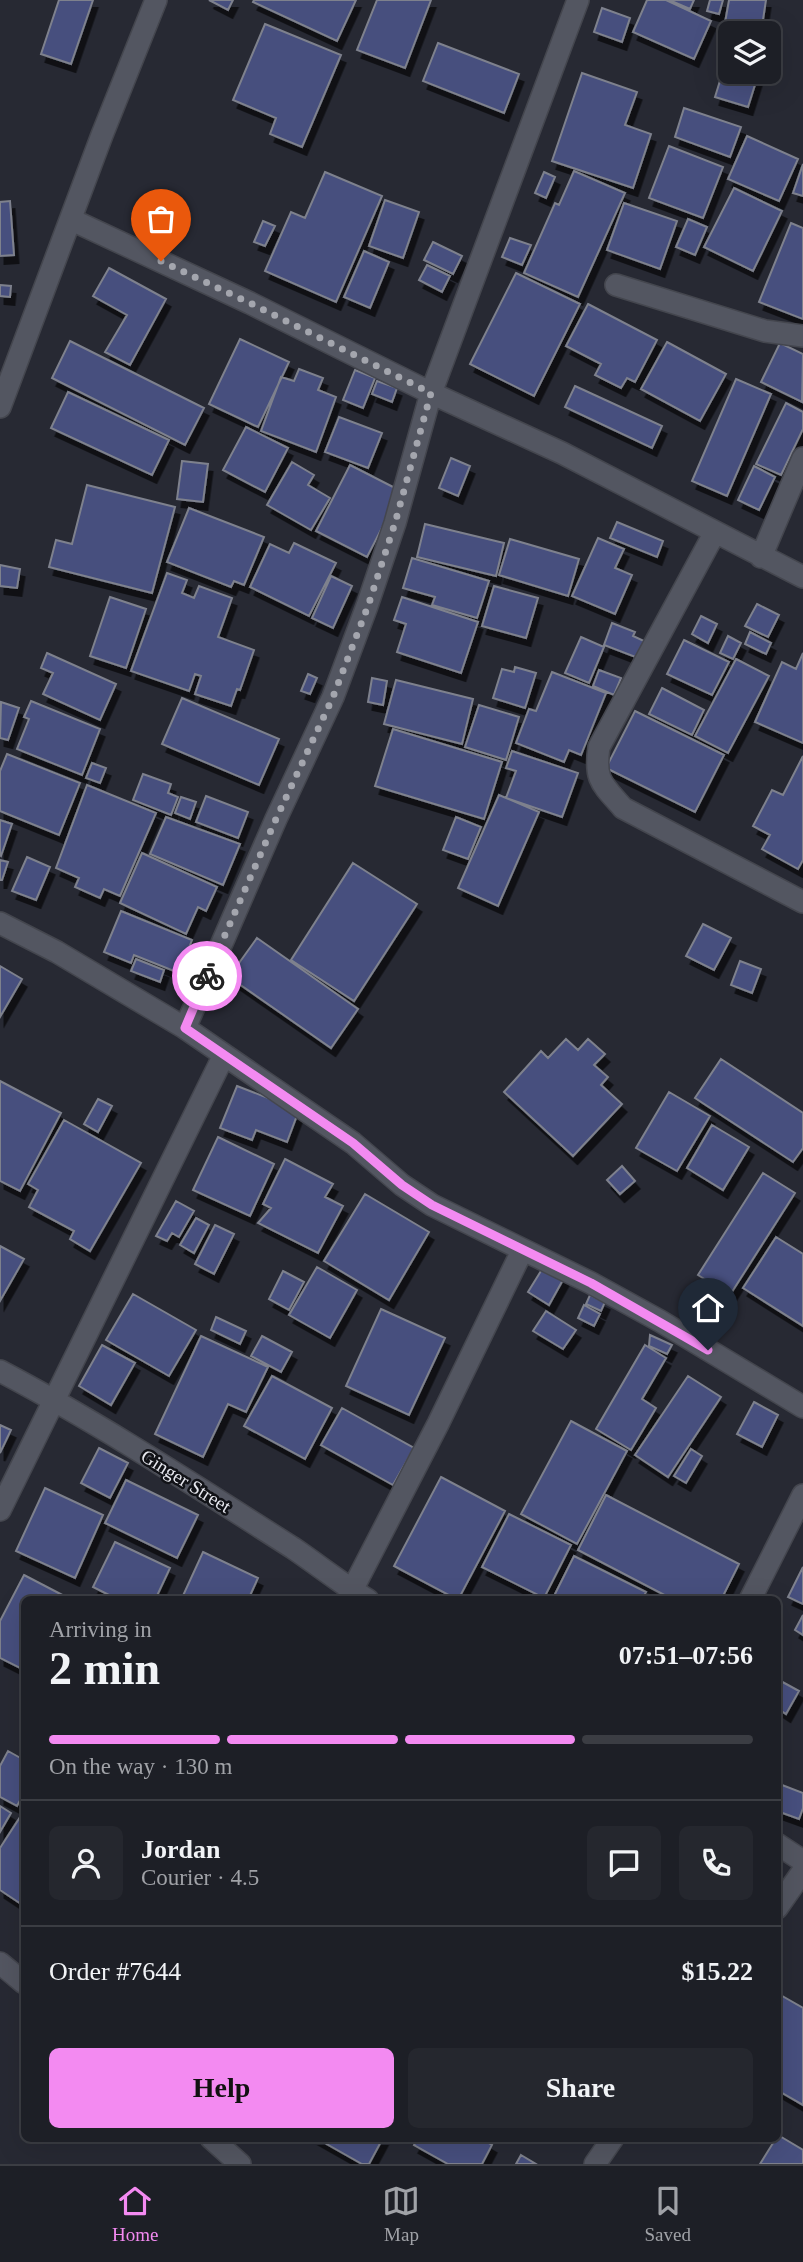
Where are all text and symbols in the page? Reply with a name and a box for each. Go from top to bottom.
map controls [718,21,781,84]
button: layers [718,21,781,84]
pin [131,189,191,261]
icon: bag [142,200,180,238]
courier [172,941,242,1011]
icon: bike [188,957,226,995]
pin [678,1278,738,1350]
icon: home [689,1289,727,1327]
street label: Ginger Street [137,1445,235,1517]
text: Arriving in [49,1617,152,1642]
text: 07:51–07:56 [619,1641,753,1670]
text: 2 min [49,1643,160,1694]
text: On the way · 130 m [49,1754,232,1779]
button: person [49,1826,123,1900]
button: chat [587,1826,661,1900]
button: phone [679,1826,753,1900]
text: Jordan [141,1835,220,1864]
text: Courier · 4.5 [141,1865,259,1890]
text: Order #7644 [49,1957,181,1986]
text: $15.22 [682,1957,753,1986]
button: Help [49,2048,394,2128]
button: Share [408,2048,753,2128]
tab: Home [112,2182,158,2246]
tab: Map [382,2182,420,2246]
tab: Saved [645,2182,691,2246]

